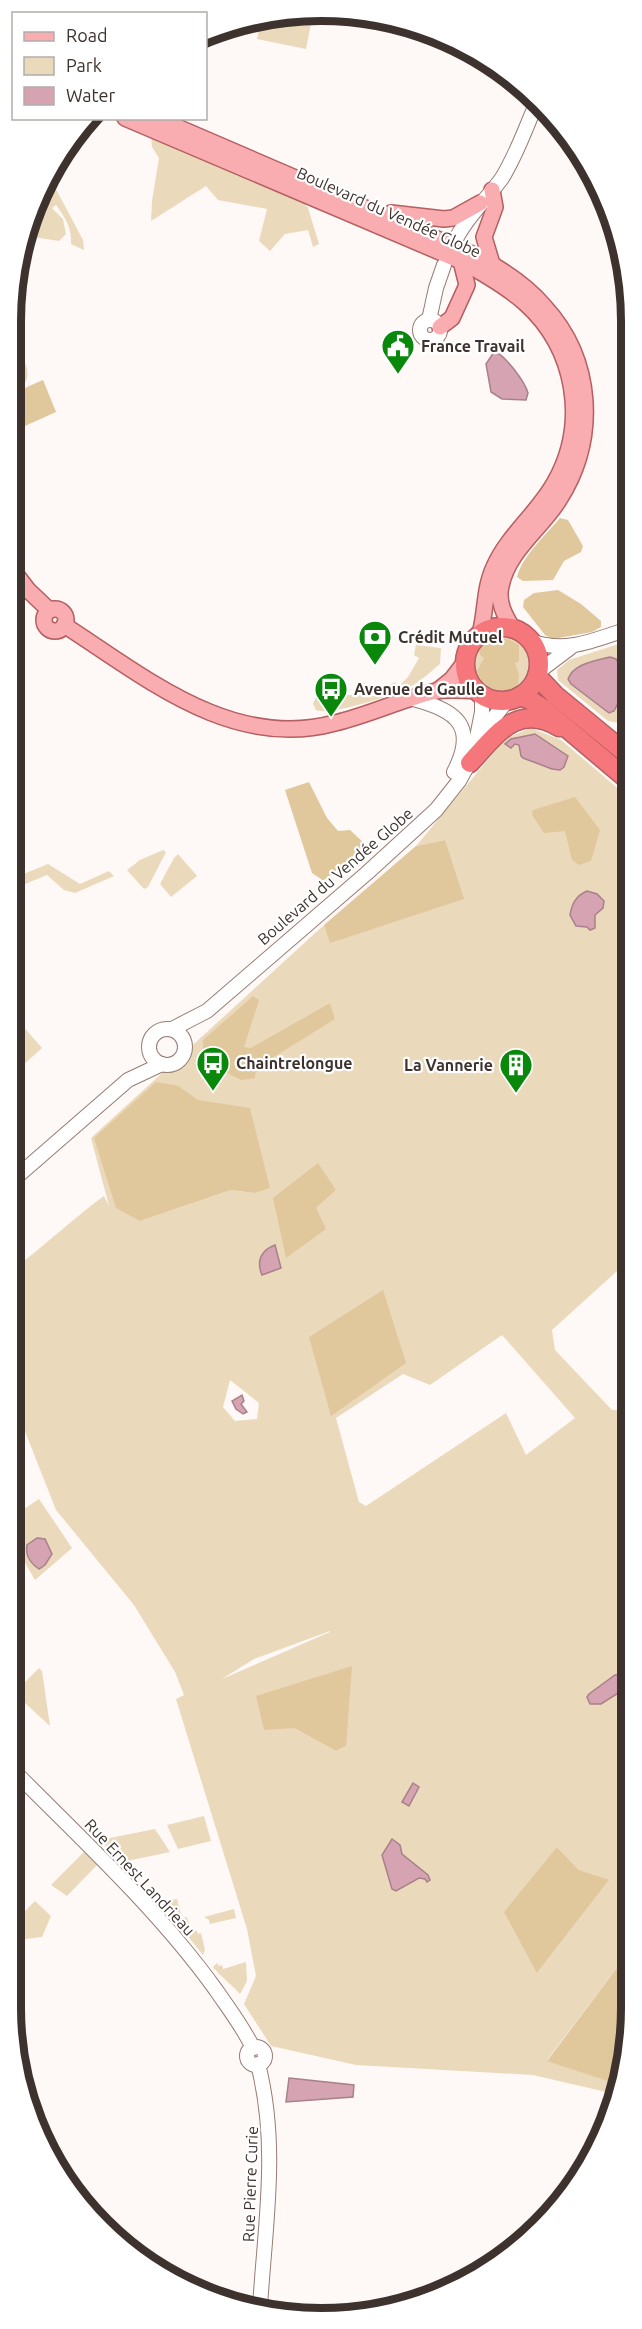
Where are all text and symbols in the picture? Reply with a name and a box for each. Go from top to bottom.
legend [12,12,207,120]
text: Road [66,25,108,45]
text: Park [66,55,102,75]
text: Water [66,85,116,105]
street label: Boulevard du Vendée Globe [294,163,484,261]
public building icon: France Travail [380,328,416,375]
place label: France Travail [421,337,525,355]
bank icon: Crédit Mutuel [357,619,393,666]
place label: Crédit Mutuel [398,628,503,646]
bus stop icon: Avenue de Gaulle [313,671,349,718]
place label: Avenue de Gaulle [354,680,485,698]
street label: Boulevard du Vendée Globe [254,804,416,948]
bus stop icon: Chaintrelongue [195,1045,231,1092]
building icon: La Vannerie [498,1047,534,1094]
place label: Chaintrelongue [236,1054,352,1072]
place label: La Vannerie [404,1056,493,1074]
street label: Rue Ernest Landrieau [81,1815,199,1939]
street label: Rue Pierre Curie [239,2126,261,2242]

